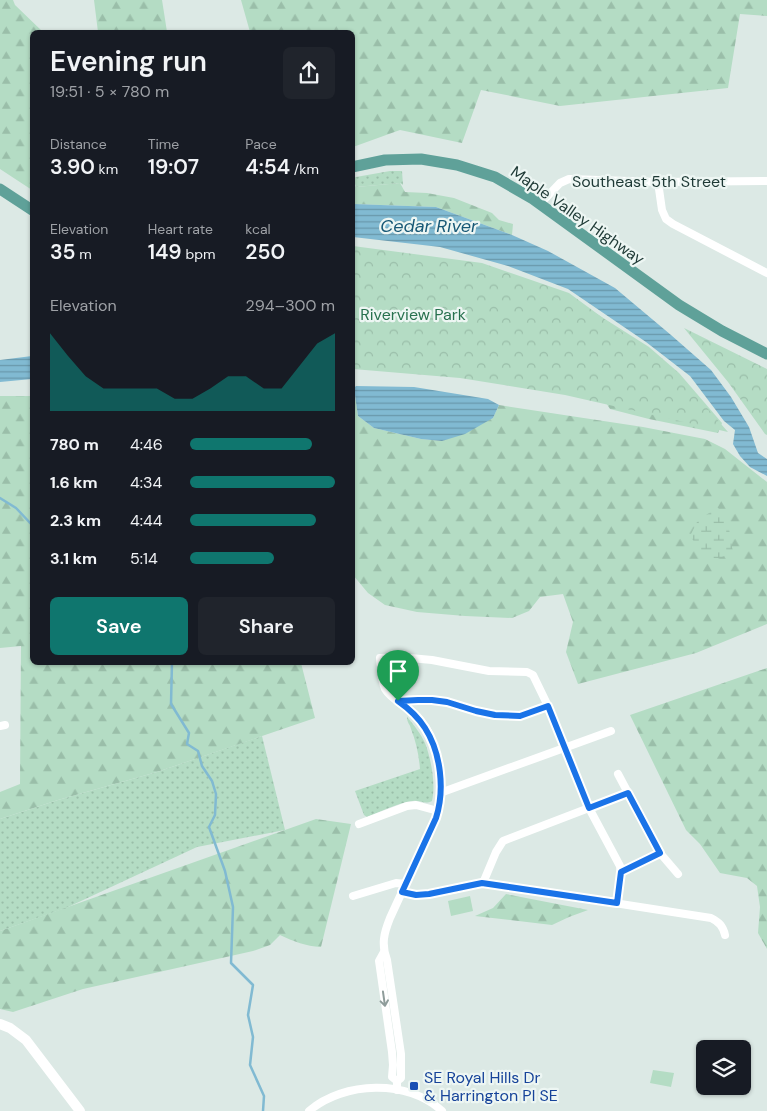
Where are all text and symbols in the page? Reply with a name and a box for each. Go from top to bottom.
text: Evening run [50,43,207,80]
button: share [283,47,335,99]
text: 19:51 · 5 × 780 m [50,81,169,102]
text: Distance [50,135,107,153]
text: Time [148,135,179,153]
text: Pace [245,135,277,153]
text: 3.90 [50,153,95,181]
text: 19:07 [148,153,199,181]
text: 4:54 [245,153,290,181]
text: km [95,160,118,178]
text: /km [290,160,319,178]
street label: Maple Valley Highway [507,161,649,270]
street label: Southeast 5th Street [572,171,726,192]
water label: Cedar River [380,214,479,238]
text: Elevation [50,220,108,238]
text: Heart rate [148,220,213,238]
text: kcal [245,220,271,238]
text: 35 [50,238,76,266]
text: 149 [148,238,182,266]
text: 250 [245,238,285,266]
text: m [76,245,92,263]
text: bpm [182,245,215,263]
text: Elevation [50,295,117,316]
text: 294–300 m [246,295,335,316]
park label: Riverview Park [360,304,466,325]
text: 780 m [50,434,99,455]
text: 4:46 [130,434,163,455]
text: 1.6 km [50,472,98,493]
text: 4:34 [130,472,162,493]
text: 2.3 km [50,510,101,531]
text: 4:44 [130,510,162,531]
text: 3.1 km [50,548,97,569]
text: 5:14 [130,548,158,569]
button: Save [50,597,188,655]
button: Share [198,597,335,655]
pin [377,650,419,701]
icon: arrive [384,657,412,685]
one-way arrow [380,990,390,1006]
map controls [696,1040,751,1095]
button: layers [696,1040,751,1095]
place label: SE Royal Hills Dr & Harrington Pl SE [424,1067,558,1106]
marker: SE Royal Hills Dr & Harrington Pl SE [408,1080,420,1092]

